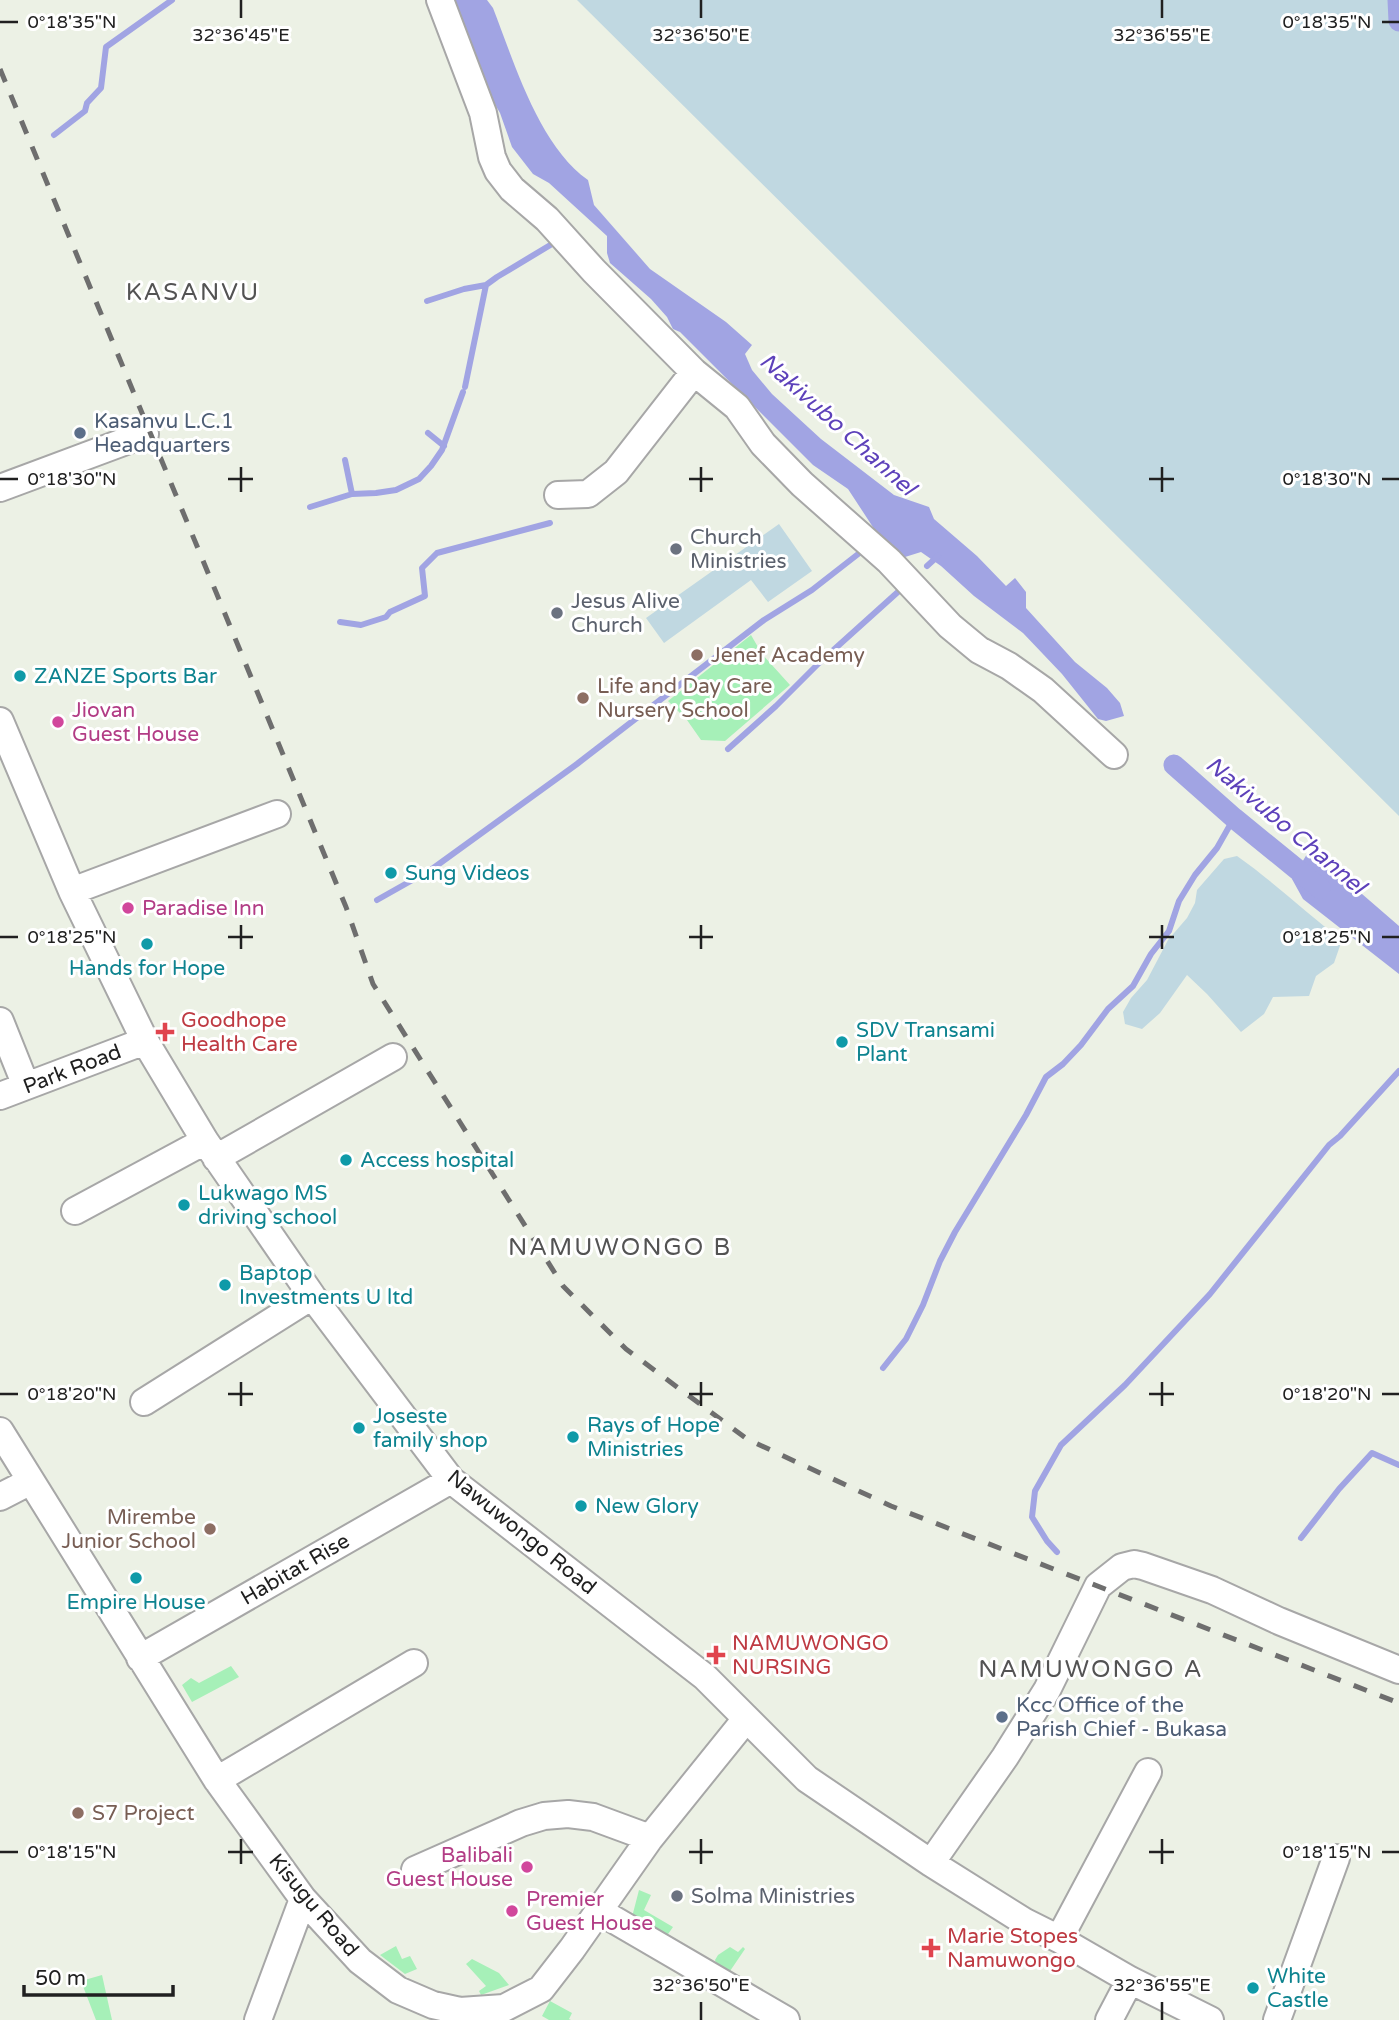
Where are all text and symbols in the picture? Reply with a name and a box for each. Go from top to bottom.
text: 0°18'35"N [27,11,117,33]
text: 0°18'35"N [1282,11,1372,33]
text: 32°36'45"E [192,24,290,46]
text: 32°36'50"E [652,24,750,46]
text: 32°36'55"E [1113,24,1211,46]
district label: KASANVU [126,278,260,307]
water label: Nakivubo Channel [754,347,923,504]
place label: Kasanvu L.C.1 Headquarters [94,409,234,458]
marker: Kasanvu L.C.1 Headquarters [72,425,88,441]
text: 0°18'30"N [27,468,117,490]
text: 0°18'30"N [1282,468,1372,490]
place label: Church Ministries [690,525,787,574]
marker: Church Ministries [668,541,684,557]
place label: Jesus Alive Church [571,589,680,638]
marker: Jesus Alive Church [549,605,565,621]
place label: Jenef Academy [711,643,865,668]
marker: Jenef Academy [689,647,705,663]
place label: ZANZE Sports Bar [34,664,217,689]
marker: ZANZE Sports Bar [12,668,28,684]
place label: Life and Day Care Nursery School [597,674,772,723]
marker: Life and Day Care Nursery School [575,690,591,706]
place label: Jiovan Guest House [72,698,199,747]
marker: Jiovan Guest House [50,714,66,730]
water label: Nakivubo Channel [1200,751,1373,902]
place label: Sung Videos [405,861,530,886]
marker: Sung Videos [383,865,399,881]
place label: Paradise Inn [142,896,264,921]
marker: Paradise Inn [120,900,136,916]
text: 0°18'25"N [27,926,117,948]
text: 0°18'25"N [1282,926,1372,948]
marker: Hands for Hope [139,936,155,952]
place label: Hands for Hope [69,956,225,981]
place label: Goodhope Health Care [181,1008,298,1057]
place label: SDV Transami Plant [856,1018,995,1067]
marker: Goodhope Health Care [155,1022,175,1042]
marker: SDV Transami Plant [834,1034,850,1050]
street label: Park Road [20,1039,125,1100]
place label: Access hospital [360,1148,514,1173]
marker: Access hospital [338,1152,354,1168]
place label: Lukwago MS driving school [198,1181,337,1230]
marker: Lukwago MS driving school [176,1197,192,1213]
district label: NAMUWONGO B [508,1233,732,1262]
place label: Baptop Investments U ltd [239,1261,413,1310]
marker: Baptop Investments U ltd [217,1277,233,1293]
text: 0°18'20"N [27,1383,117,1405]
text: 0°18'20"N [1282,1383,1372,1405]
place label: Joseste family shop [373,1404,488,1453]
place label: Rays of Hope Ministries [587,1413,720,1462]
marker: Joseste family shop [351,1420,367,1436]
marker: Rays of Hope Ministries [565,1429,581,1445]
street label: Nawuwongo Road [442,1465,601,1600]
place label: New Glory [595,1494,699,1519]
marker: New Glory [573,1498,589,1514]
place label: Mirembe Junior School [61,1505,196,1554]
marker: Mirembe Junior School [202,1521,218,1537]
street label: Habitat Rise [236,1528,354,1611]
marker: Empire House [128,1570,144,1586]
place label: Empire House [66,1590,206,1615]
place label: NAMUWONGO NURSING [732,1631,889,1680]
marker: NAMUWONGO NURSING [706,1645,726,1665]
district label: NAMUWONGO A [978,1655,1204,1684]
place label: Kcc Office of the Parish Chief - Bukasa [1016,1693,1227,1742]
marker: Kcc Office of the Parish Chief - Bukasa [994,1709,1010,1725]
place label: S7 Project [92,1801,194,1826]
marker: S7 Project [70,1805,86,1821]
text: 0°18'15"N [27,1841,117,1863]
text: 0°18'15"N [1282,1841,1372,1863]
place label: Balibali Guest House [386,1843,513,1892]
street label: Kisugu Road [263,1849,364,1962]
marker: Balibali Guest House [519,1859,535,1875]
place label: Solma Ministries [691,1884,855,1909]
place label: Premier Guest House [526,1887,653,1936]
marker: Solma Ministries [669,1888,685,1904]
marker: Premier Guest House [504,1903,520,1919]
place label: Marie Stopes Namuwongo [947,1924,1078,1973]
marker: Marie Stopes Namuwongo [921,1938,941,1958]
scale bar [24,1954,173,1998]
place label: White Castle [1267,1964,1329,2013]
text: 50 m [35,1966,86,1991]
text: 32°36'50"E [652,1974,750,1996]
text: 32°36'55"E [1113,1974,1211,1996]
marker: White Castle [1245,1980,1261,1996]

